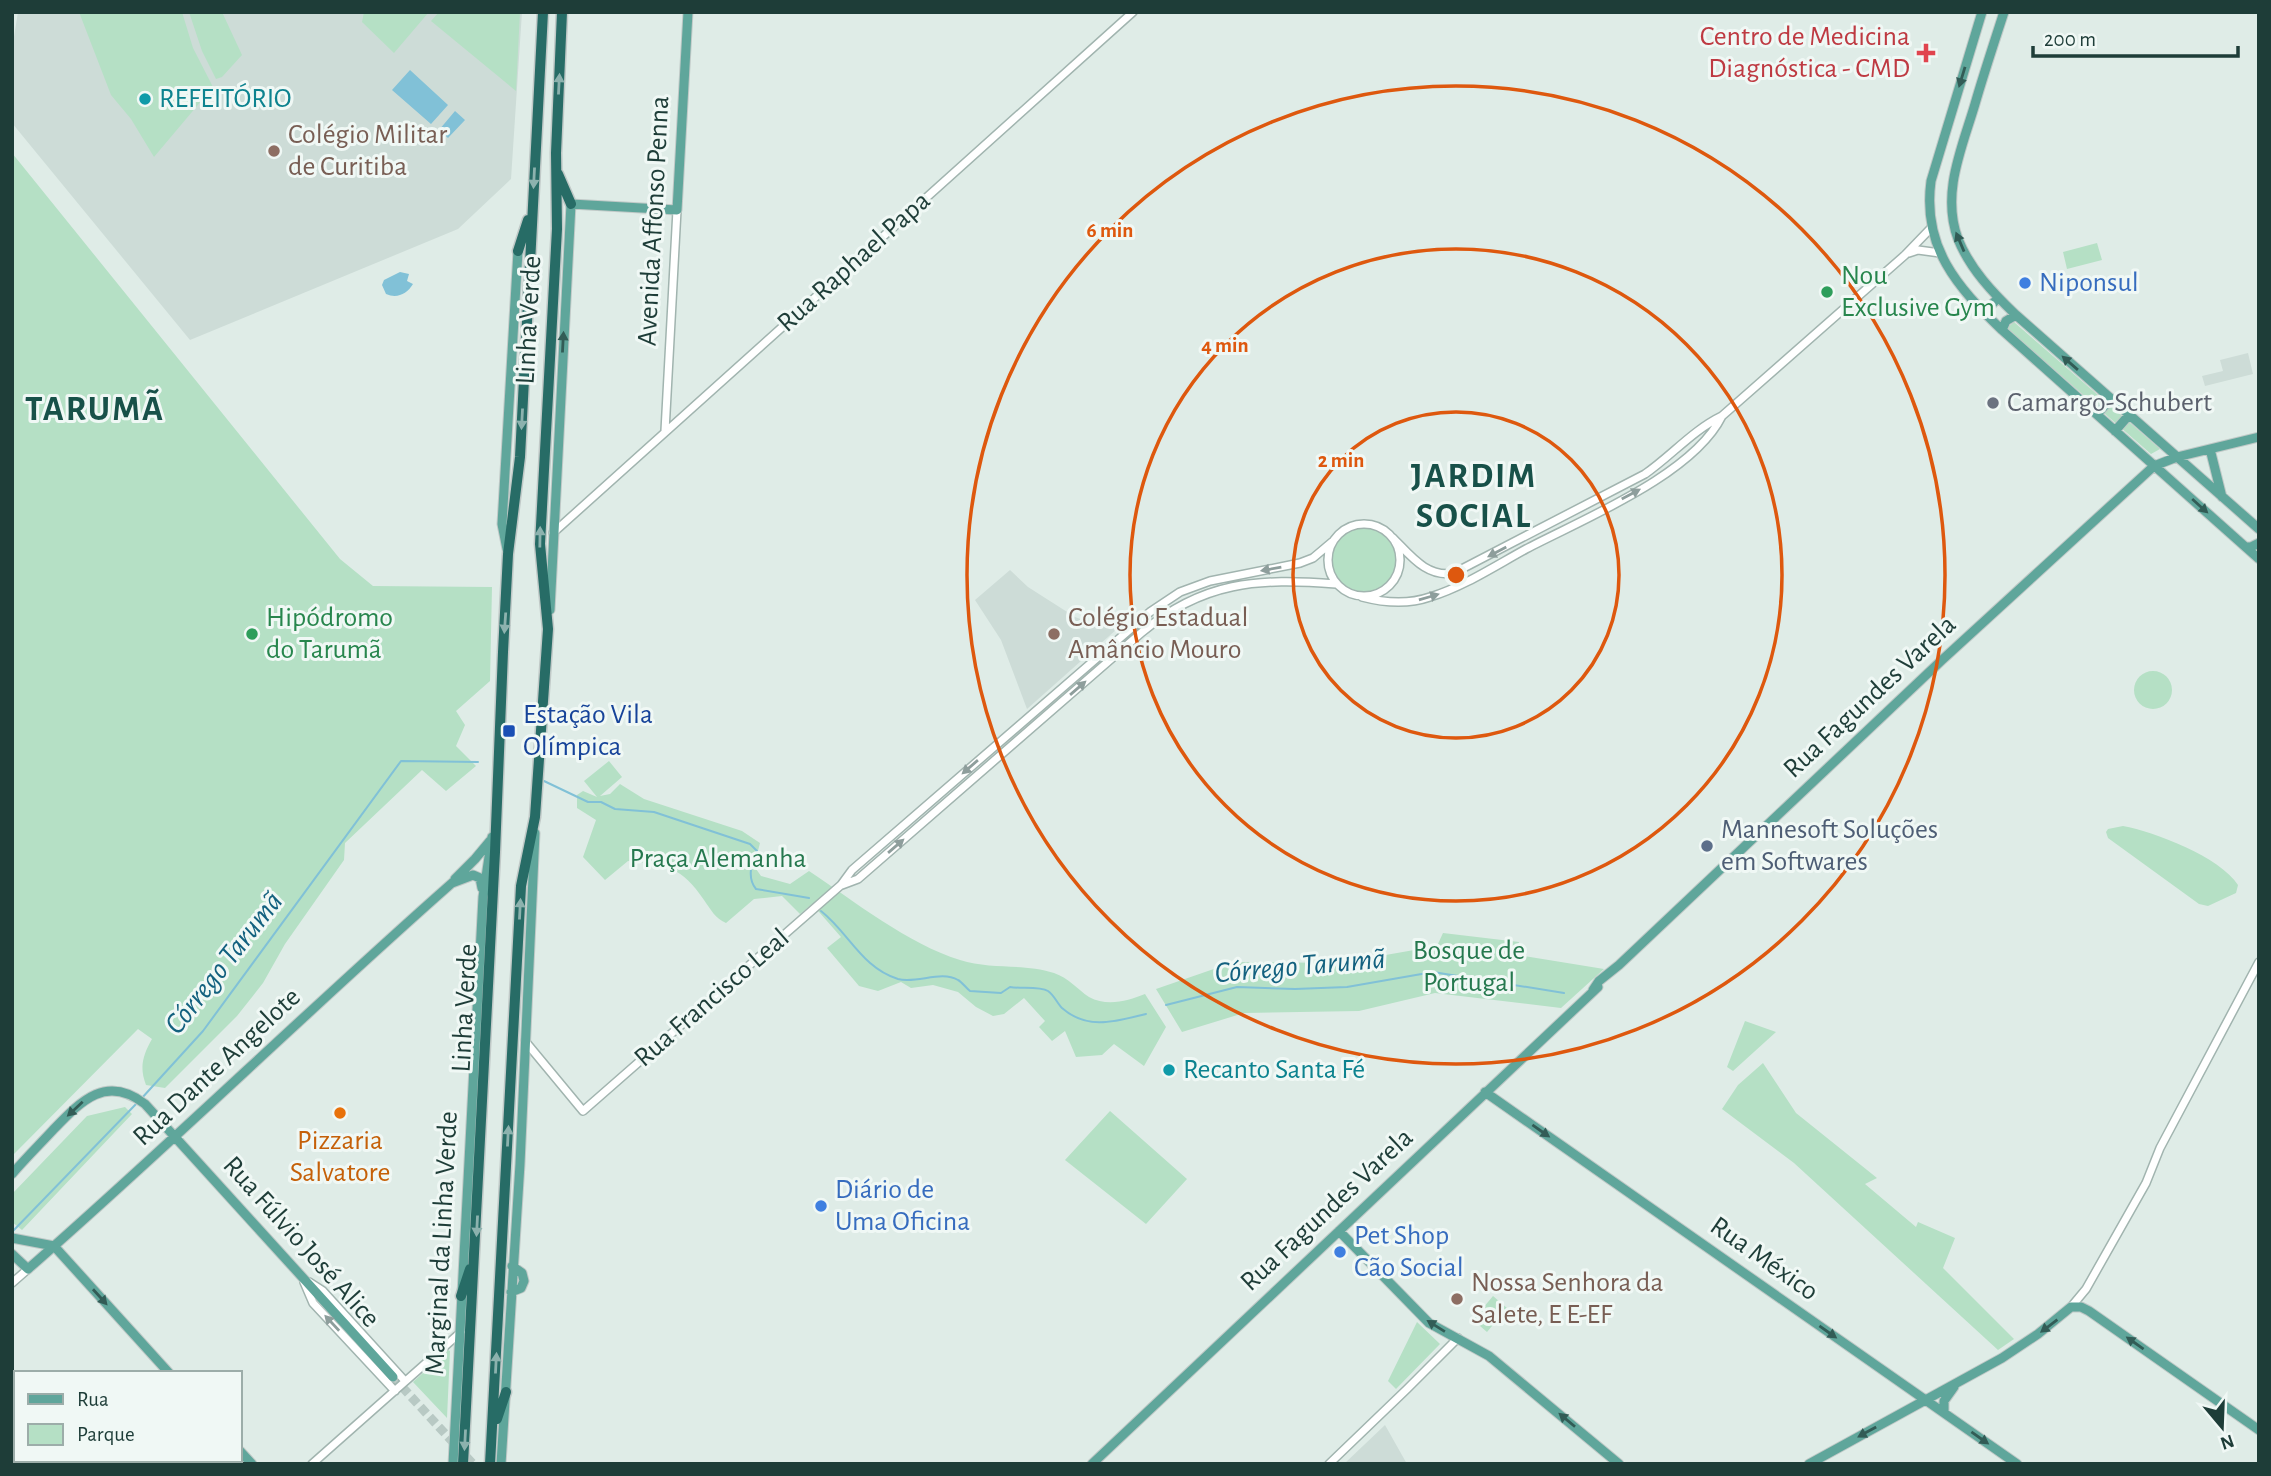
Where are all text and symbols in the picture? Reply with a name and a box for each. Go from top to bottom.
scale bar [2033,14,2238,58]
place label: Centro de Medicina Diagnóstica - CMD [1700,23,1910,83]
text: 200 m [2044,29,2096,50]
marker: Centro de Medicina Diagnóstica - CMD [1916,43,1936,63]
one-way arrow [1956,67,1966,88]
one-way arrow [553,73,564,95]
place label: REFEITÓRIO [159,82,292,113]
marker: REFEITÓRIO [137,91,153,107]
street label: Avenida Affonso Penna [633,95,675,347]
place label: Colégio Militar de Curitiba [288,121,447,181]
marker: Colégio Militar de Curitiba [266,143,282,159]
one-way arrow [528,167,539,189]
street label: Rua Raphael Papa [772,186,936,338]
text: 6 min [1087,220,1133,241]
one-way arrow [1955,231,1966,252]
street label: Linha Verde [512,255,546,385]
place label: Nou Exclusive Gym [1841,262,1995,322]
place label: Niponsul [2039,269,2139,297]
marker: Niponsul [2017,275,2033,291]
marker: Nou Exclusive Gym [1819,284,1835,300]
one-way arrow [558,331,569,353]
text: 4 min [1201,335,1249,356]
one-way arrow [2062,356,2079,371]
district label: TARUMÃ [25,388,165,427]
place label: Camargo-Schubert [2007,389,2212,417]
marker: Camargo-Schubert [1985,395,2001,411]
one-way arrow [516,409,527,431]
text: 2 min [1318,450,1364,471]
district label: JARDIM SOCIAL [1411,459,1537,534]
one-way arrow [1621,488,1641,500]
one-way arrow [2191,498,2208,514]
one-way arrow [534,526,546,548]
one-way arrow [1487,546,1507,558]
centre of rings [1444,563,1468,587]
one-way arrow [1260,564,1282,575]
one-way arrow [1418,592,1439,602]
place label: Hipódromo do Tarumã [266,604,393,664]
place label: Colégio Estadual Amâncio Mouro [1068,604,1248,664]
street label: Rua Fagundes Varela [1778,610,1962,784]
one-way arrow [499,612,510,634]
marker: Hipódromo do Tarumã [244,626,260,642]
marker: Colégio Estadual Amâncio Mouro [1046,626,1062,642]
one-way arrow [1069,680,1087,696]
place label: Estação Vila Olímpica [523,701,653,761]
marker: Estação Vila Olímpica [501,723,517,739]
one-way arrow [962,759,979,775]
place label: Mannesoft Soluções em Softwares [1721,816,1938,876]
one-way arrow [887,838,904,854]
marker: Mannesoft Soluções em Softwares [1699,838,1715,854]
park label: Praça Alemanha [630,845,807,873]
water label: Córrego Tarumã [159,886,289,1040]
one-way arrow [514,898,525,920]
street label: Rua Francisco Leal [629,924,795,1072]
park label: Bosque de Portugal [1413,937,1525,997]
street label: Linha Verde [448,943,482,1073]
water label: Córrego Tarumã [1213,944,1387,988]
street label: Rua Dante Angelote [128,983,306,1151]
place label: Recanto Santa Fé [1183,1056,1365,1084]
marker: Recanto Santa Fé [1161,1062,1177,1078]
one-way arrow [67,1100,84,1116]
marker: Pizzaria Salvatore [332,1105,348,1121]
street label: Marginal da Linha Verde [421,1111,463,1375]
street label: Rua Fagundes Varela [1235,1123,1419,1297]
one-way arrow [1532,1124,1550,1138]
one-way arrow [502,1125,513,1147]
place label: Pizzaria Salvatore [290,1127,390,1187]
street label: Rua Fúlvio José Alice [217,1151,385,1333]
place label: Diário de Uma Oficina [835,1176,970,1236]
marker: Diário de Uma Oficina [813,1198,829,1214]
street label: Rua México [1705,1212,1823,1306]
one-way arrow [471,1215,482,1237]
place label: Pet Shop Cão Social [1354,1222,1464,1282]
marker: Pet Shop Cão Social [1332,1244,1348,1260]
place label: Nossa Senhora da Salete, E E-EF [1471,1269,1663,1329]
one-way arrow [91,1288,107,1305]
marker: Nossa Senhora da Salete, E E-EF [1449,1291,1465,1307]
one-way arrow [324,1315,340,1332]
one-way arrow [2040,1318,2058,1332]
one-way arrow [1426,1320,1446,1333]
one-way arrow [1819,1325,1837,1339]
one-way arrow [2126,1336,2144,1350]
one-way arrow [490,1352,501,1374]
legend [14,1371,242,1462]
text: Rua [77,1389,109,1410]
north arrow [2187,1392,2257,1462]
one-way arrow [1559,1412,1577,1427]
text: Parque [77,1424,135,1445]
one-way arrow [1857,1426,1877,1438]
one-way arrow [459,1429,470,1451]
one-way arrow [1971,1431,1989,1445]
text: N [2218,1431,2236,1453]

